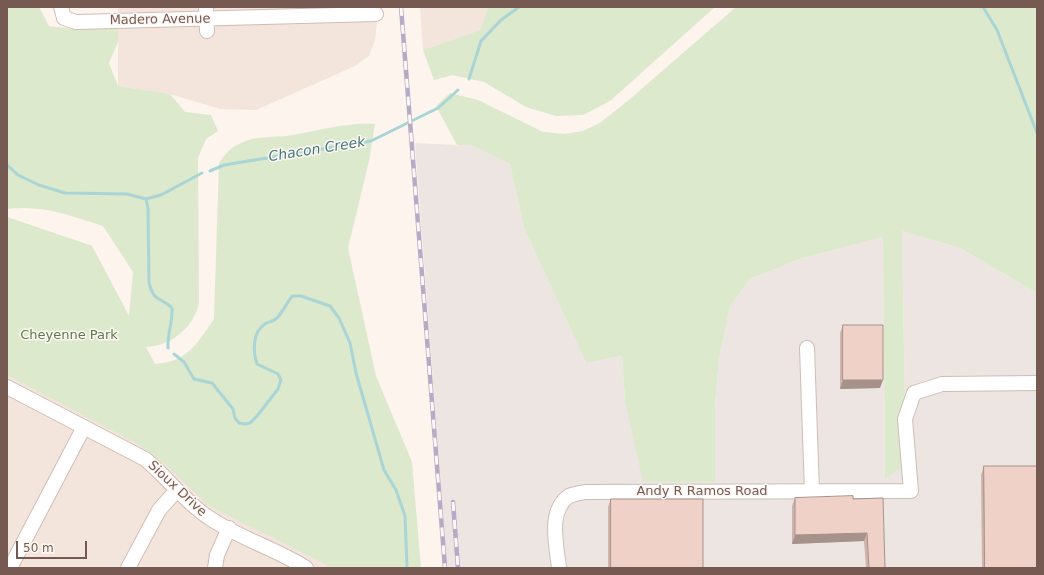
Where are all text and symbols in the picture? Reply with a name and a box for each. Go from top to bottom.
street label: Madero Avenue [109,11,211,29]
water label: Chacon Creek [267,134,367,166]
park label: Cheyenne Park [20,328,118,344]
street label: Sioux Drive [144,458,210,520]
street label: Andy R Ramos Road [636,484,768,500]
scale bar [18,533,89,559]
text: 50 m [23,541,54,555]

